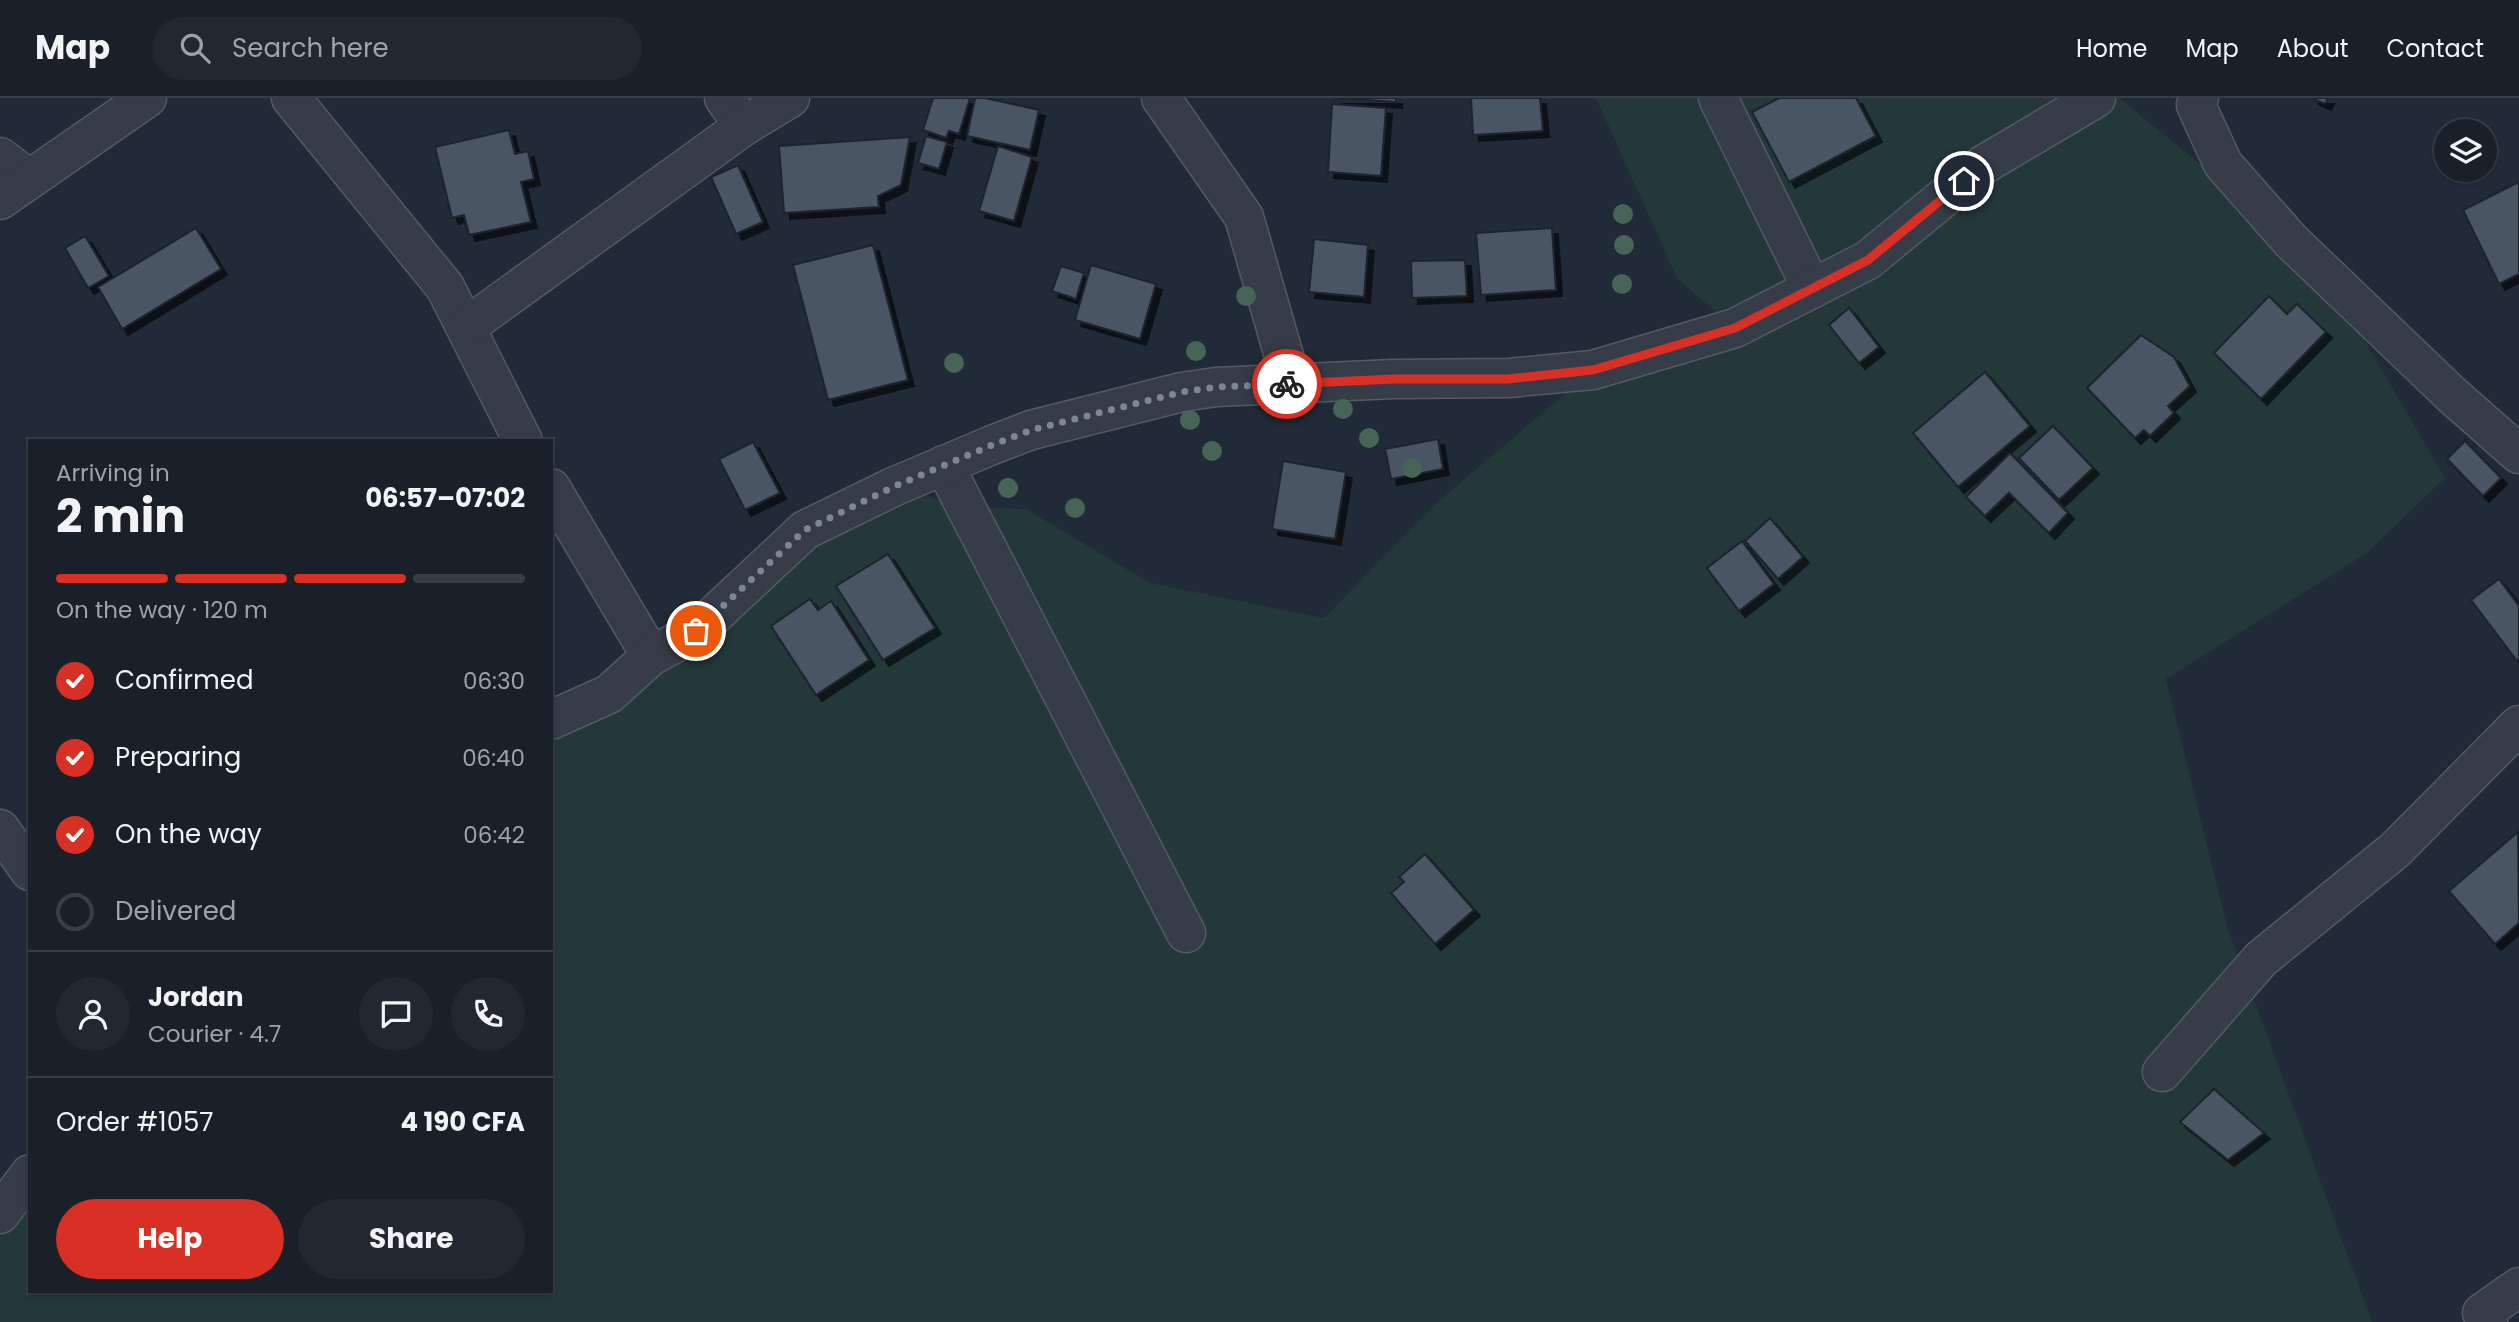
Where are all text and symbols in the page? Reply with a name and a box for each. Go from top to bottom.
search box [152,17,642,80]
text: Map [35,24,110,71]
icon: search [176,29,214,67]
text: Search here [232,30,389,66]
text: Home [2076,32,2148,65]
text: Map [2186,32,2239,65]
text: About [2277,32,2348,65]
text: Contact [2386,32,2484,65]
map controls [2434,119,2497,182]
button: layers [2434,119,2497,182]
pin [1934,151,1994,211]
icon: home [1945,162,1983,200]
courier [1252,349,1322,419]
icon: bike [1268,365,1306,403]
text: Arriving in [56,457,170,489]
text: 06:57–07:02 [365,480,525,516]
text: 2 min [56,484,185,548]
text: On the way · 120 m [56,594,268,626]
pin [666,601,726,661]
icon: bag [677,612,715,650]
icon: check [56,662,94,700]
text: Confirmed [115,662,253,698]
text: 06:30 [463,665,525,697]
icon: check [56,739,94,777]
text: Preparing [115,739,241,775]
text: 06:40 [462,742,525,774]
icon: check [56,816,94,854]
text: On the way [115,816,262,852]
text: 06:42 [463,819,525,851]
text: Delivered [115,893,236,929]
button: person [56,977,130,1051]
button: chat [359,977,433,1051]
button: phone [451,977,525,1051]
text: Jordan [148,979,244,1015]
text: Courier · 4.7 [148,1018,281,1050]
text: Order #1057 [56,1104,213,1140]
text: 4 190 CFA [400,1104,525,1140]
button: Help [56,1199,284,1279]
button: Share [298,1199,525,1279]

